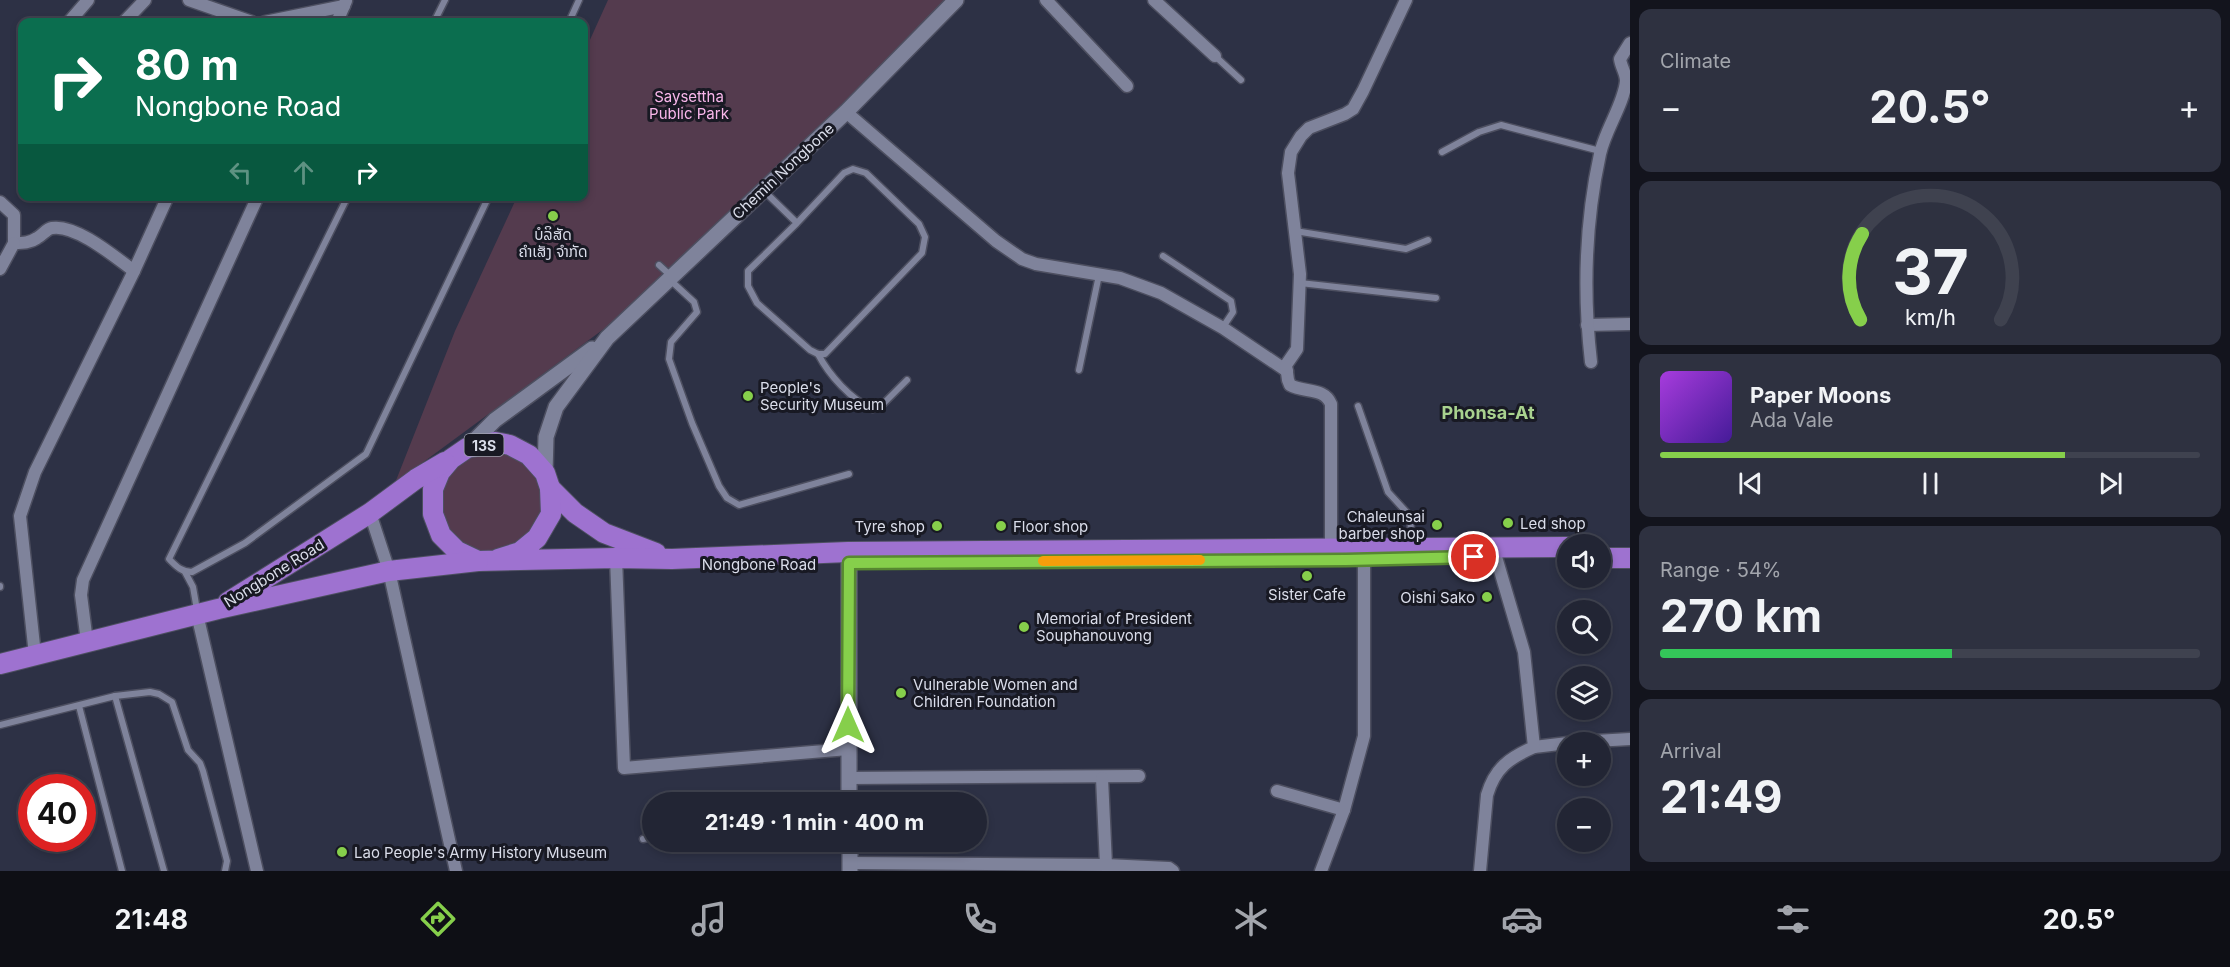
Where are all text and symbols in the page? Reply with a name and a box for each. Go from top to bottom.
text: 80 m [135,39,239,90]
icon: right [36,42,114,120]
text: Climate [1660,49,1731,73]
text: 20.5° [1869,79,1991,134]
park label: Saysettha Public Park [649,87,730,123]
text: − [1660,87,1682,127]
text: + [2178,87,2200,127]
text: Nongbone Road [135,90,341,123]
street label: Chemin Nongbone [728,119,838,223]
icon: left [224,156,257,189]
icon: ahead [287,156,320,189]
icon: right [350,156,383,189]
marker: ບໍລິສັດ ຄຳເສັງ ຈຳກັດ [546,209,560,223]
place label: ບໍລິສັດ ຄຳເສັງ ຈຳກັດ [518,225,588,261]
text: 37 [1892,234,1968,309]
text: km/h [1905,305,1955,331]
place label: People's Security Museum [760,378,884,414]
text: Paper Moons [1750,382,1891,408]
marker: People's Security Museum [741,389,755,403]
district label: Phonsa-At [1442,402,1535,423]
text: Ada Vale [1750,408,1833,432]
road number: 13S [464,434,504,456]
icon: previous [1734,467,1767,500]
icon: pause [1914,467,1947,500]
icon: next [2094,467,2127,500]
place label: Chaleunsai barber shop [1339,507,1425,543]
place label: Led shop [1520,514,1586,533]
marker: Led shop [1501,516,1515,530]
place label: Tyre shop [854,517,925,536]
place label: Floor shop [1013,517,1088,536]
marker: Chaleunsai barber shop [1430,518,1444,532]
marker: Tyre shop [930,519,944,533]
marker: Floor shop [994,519,1008,533]
pin [1448,531,1499,582]
map controls [1557,534,1611,852]
button: sound [1557,534,1611,588]
street label: Nongbone Road [220,535,328,611]
icon: arrive [1457,540,1490,573]
street label: Nongbone Road [702,555,816,574]
text: Range · 54% [1660,558,1781,582]
marker: Sister Cafe [1300,569,1314,583]
place label: Sister Cafe [1268,585,1346,604]
place label: Oishi Sako [1400,588,1475,607]
text: 270 km [1660,588,1822,643]
marker: Oishi Sako [1480,590,1494,604]
button: search [1557,600,1611,654]
place label: Memorial of President Souphanouvong [1036,609,1192,645]
marker: Memorial of President Souphanouvong [1017,620,1031,634]
button: layers [1557,666,1611,720]
place label: Vulnerable Women and Children Foundation [913,675,1078,711]
marker: Vulnerable Women and Children Foundation [894,686,908,700]
position arrow [816,693,880,757]
button: + [1557,732,1611,786]
text: Arrival [1660,739,1722,763]
text: 21:49 [1660,769,1782,824]
speed limit sign: 40 [18,774,96,852]
button: − [1557,798,1611,852]
text: 21:49 · 1 min · 400 m [705,809,924,835]
place label: Lao People's Army History Museum [354,843,607,862]
marker: Lao People's Army History Museum [335,845,349,859]
icon: directions [417,898,459,940]
icon: music [688,898,730,940]
icon: phone [959,898,1001,940]
icon: climate [1230,898,1272,940]
icon: car [1501,898,1543,940]
icon: filters [1772,898,1814,940]
text: 21:48 [114,903,188,936]
text: 20.5° [2043,903,2115,936]

